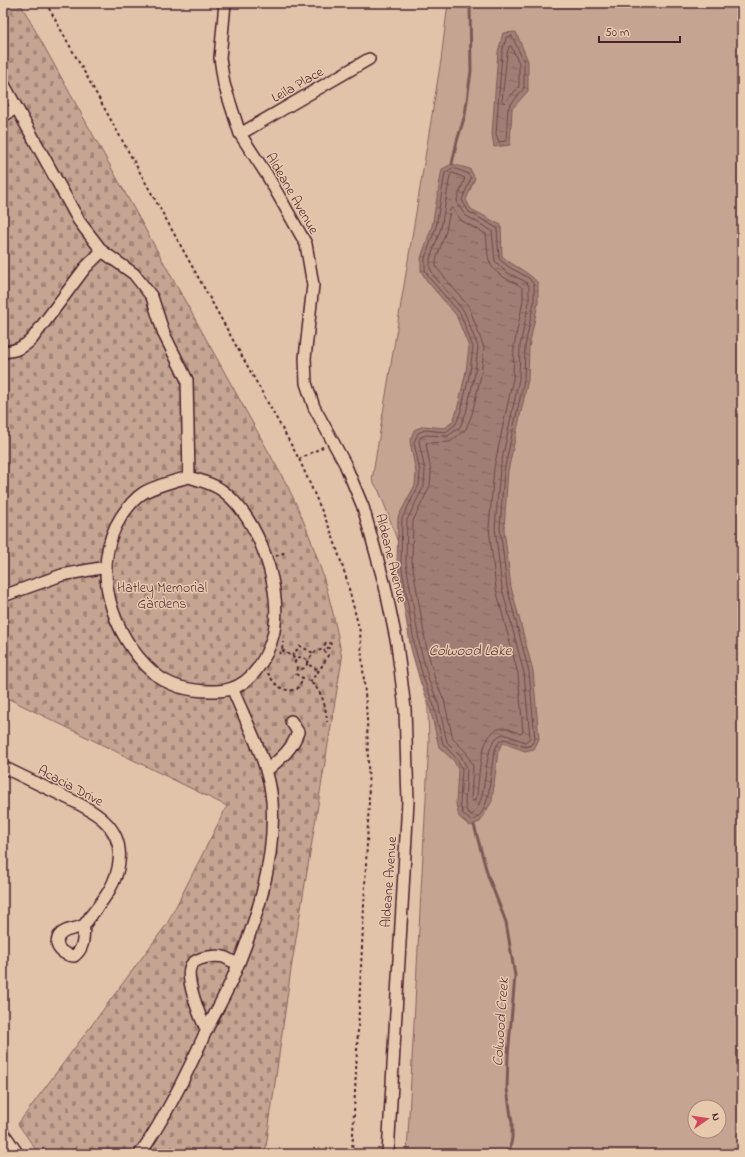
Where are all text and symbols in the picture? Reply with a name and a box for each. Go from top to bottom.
scale bar [599,18,680,44]
text: 50 m [605,24,629,42]
street label: Leila Place [268,62,328,109]
street label: Aldeane Avenue [260,149,324,239]
street label: Aldeane Avenue [369,512,412,606]
park label: Hatley Memorial Gardens [117,578,207,615]
water label: Colwood Lake [429,640,513,662]
street label: Acacia Drive [34,760,107,813]
street label: Aldeane Avenue [376,835,403,928]
water label: Colwood Creek [487,976,515,1067]
north arrow [687,1099,727,1139]
text: N [707,1112,724,1122]

